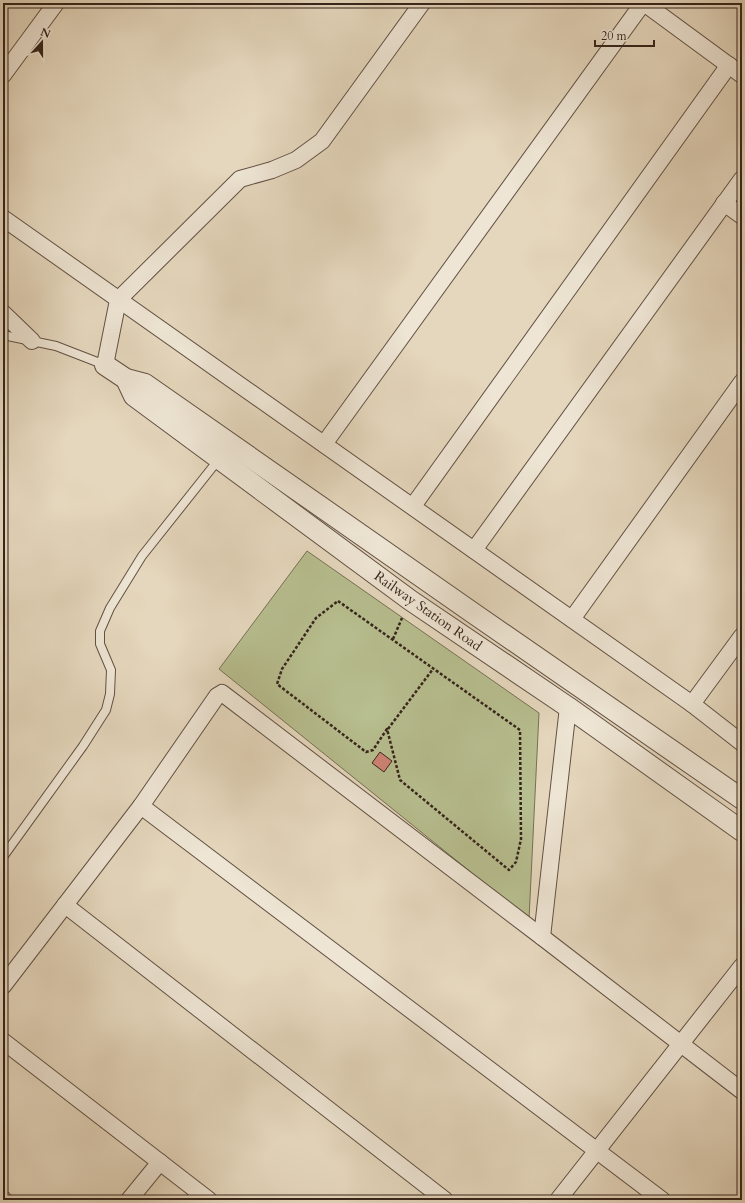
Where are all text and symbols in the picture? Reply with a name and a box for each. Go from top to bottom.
north arrow [22,22,62,62]
scale bar [595,22,654,48]
text: N [38,24,53,42]
text: 20 m [601,28,628,44]
street label: Railway Station Road [370,567,486,656]

